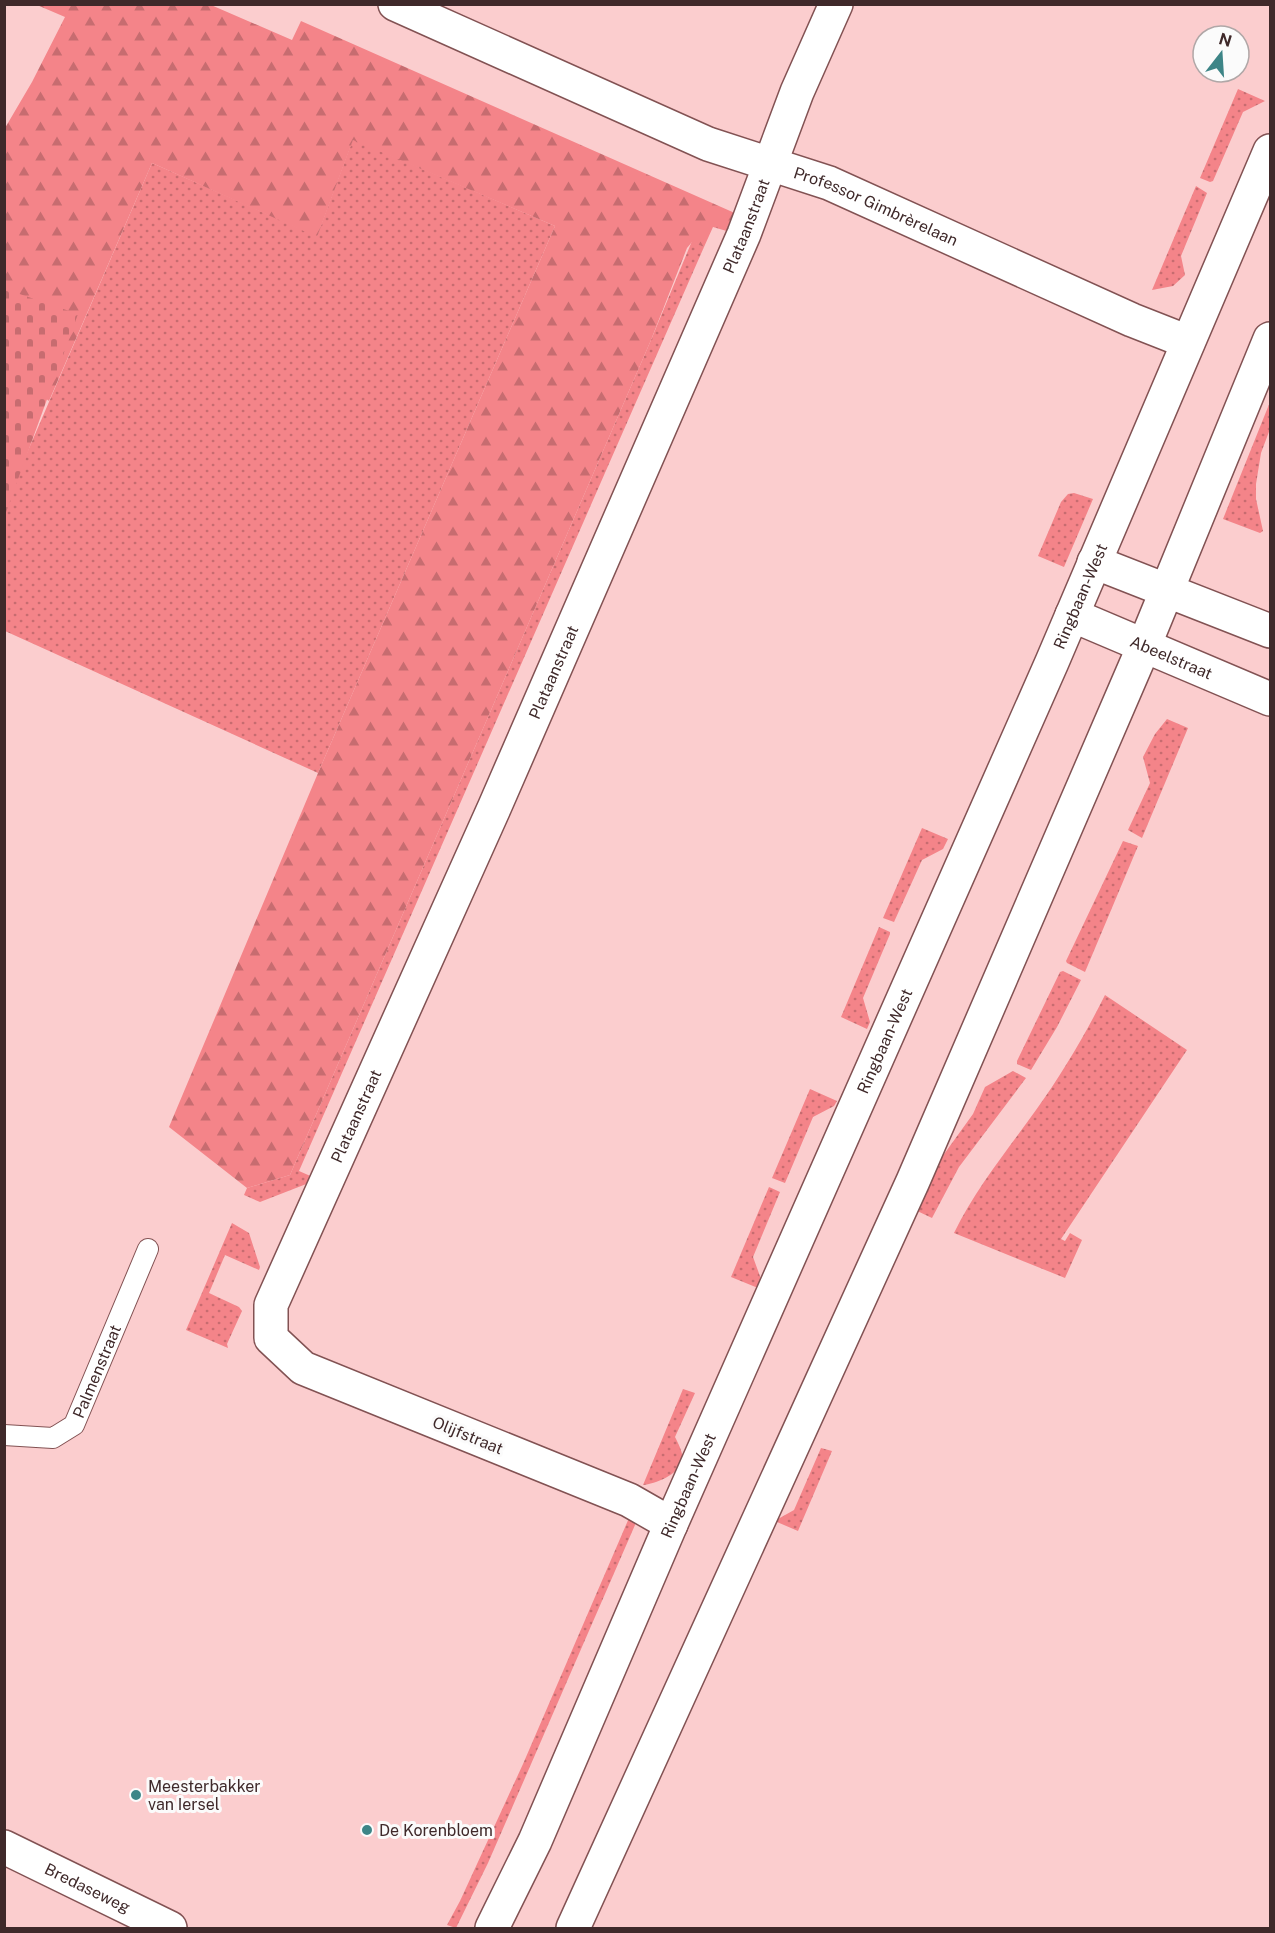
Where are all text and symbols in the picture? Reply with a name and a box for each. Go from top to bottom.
north arrow [1191,24,1251,84]
text: N [1216,29,1234,51]
street label: Professor Gimbrèrelaan [791,163,961,250]
street label: Plataanstraat [719,176,774,276]
street label: Ringbaan-West [1050,541,1111,652]
street label: Plataanstraat [525,623,582,722]
street label: Abeelstraat [1127,632,1215,683]
street label: Ringbaan-West [853,986,916,1097]
street label: Plataanstraat [327,1067,385,1166]
street label: Palmenstraat [69,1322,125,1421]
street label: Olijfstraat [430,1413,506,1458]
street label: Ringbaan-West [657,1430,720,1541]
place label: Meesterbakker van Iersel [148,1777,261,1814]
marker: Meesterbakker van Iersel [129,1788,143,1802]
place label: De Korenbloem [379,1821,493,1840]
marker: De Korenbloem [360,1823,374,1837]
street label: Bredaseweg [42,1859,133,1917]

